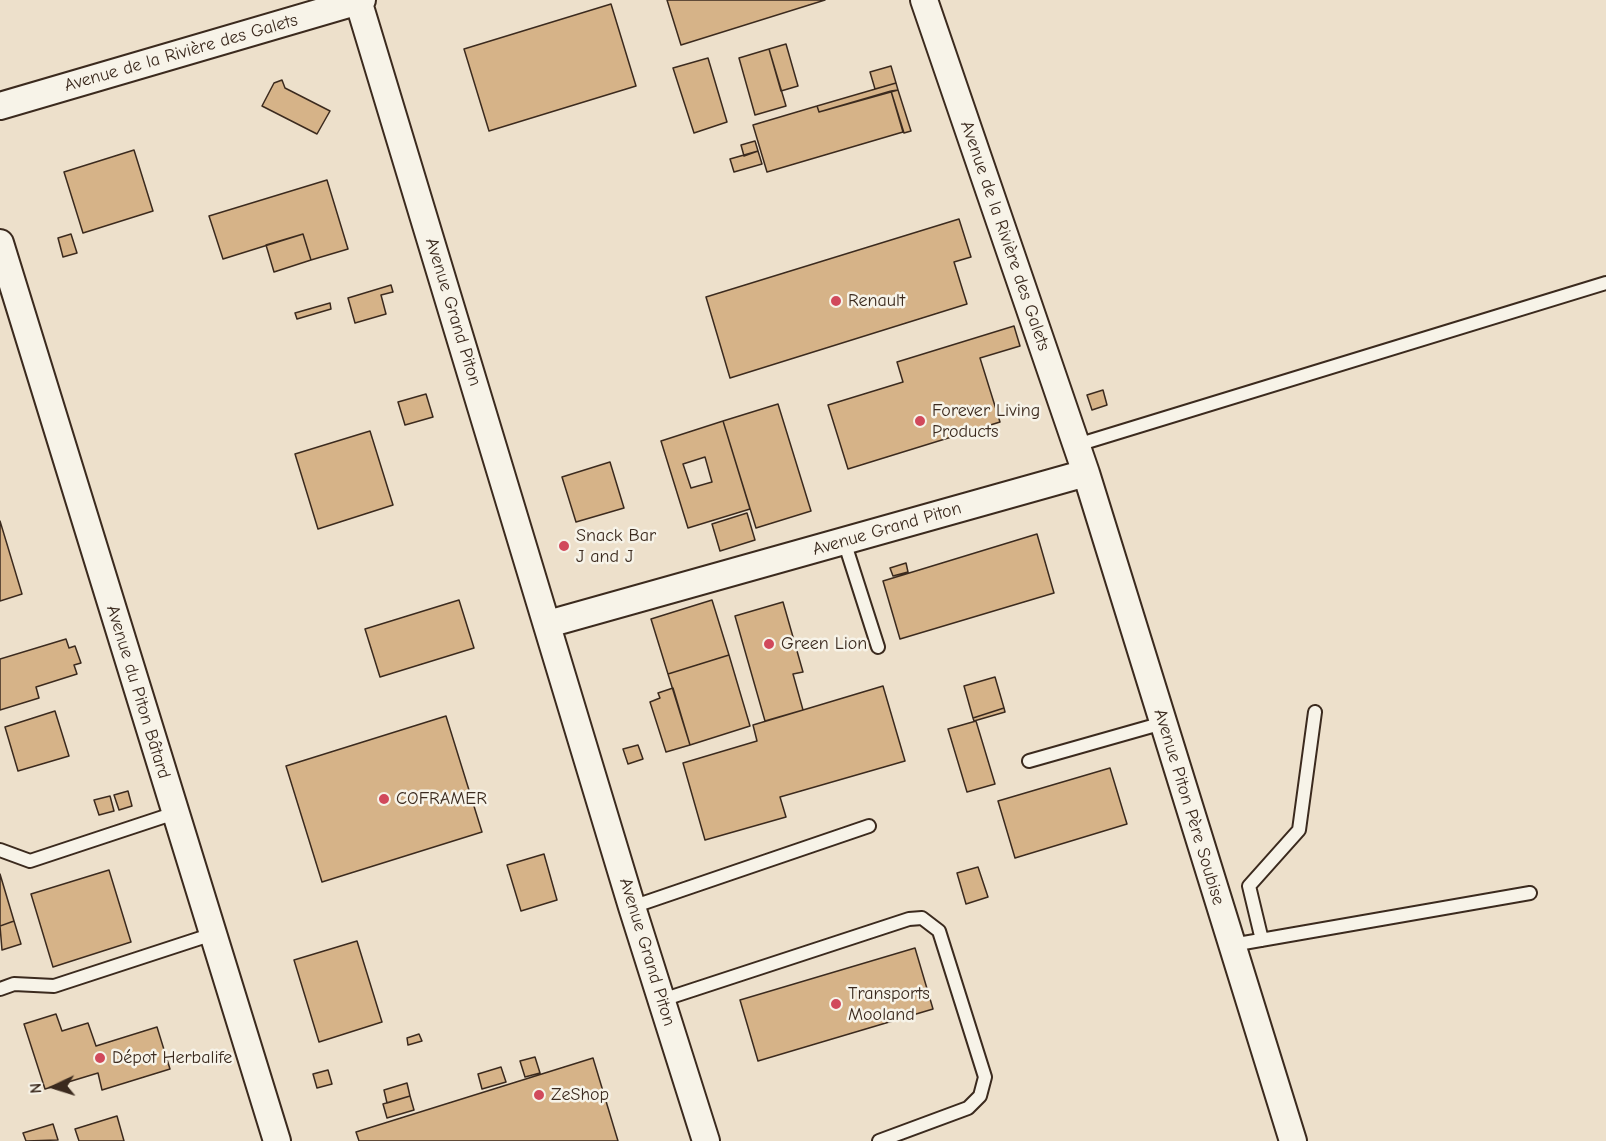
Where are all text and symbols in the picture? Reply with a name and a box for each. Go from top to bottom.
street label: Avenue de la Rivière des Galets [62,9,300,97]
street label: Avenue de la Rivière des Galets [955,118,1055,354]
street label: Avenue Grand Piton [420,235,486,389]
place label: Renault [848,290,905,312]
marker: Renault [829,294,843,308]
place label: Forever Living Products [932,400,1040,442]
marker: Forever Living Products [913,414,927,428]
street label: Avenue Grand Piton [810,497,964,561]
place label: Snack Bar J and J [576,525,656,568]
marker: Snack Bar J and J [557,539,571,553]
street label: Avenue du Piton Bâtard [101,603,175,781]
place label: Green Lion [781,633,867,655]
marker: Green Lion [762,637,776,651]
street label: Avenue Piton Père Soubise [1149,706,1229,908]
place label: COFRAMER [396,788,487,810]
marker: COFRAMER [377,792,391,806]
street label: Avenue Grand Piton [614,875,680,1029]
place label: Transports Mooland [848,983,930,1026]
marker: Transports Mooland [829,997,843,1011]
place label: Dépot Herbalife [112,1047,232,1069]
marker: Dépot Herbalife [93,1051,107,1065]
north arrow [24,1057,84,1117]
text: N [27,1082,45,1094]
place label: ZeShop [551,1084,609,1106]
marker: ZeShop [532,1088,546,1102]

